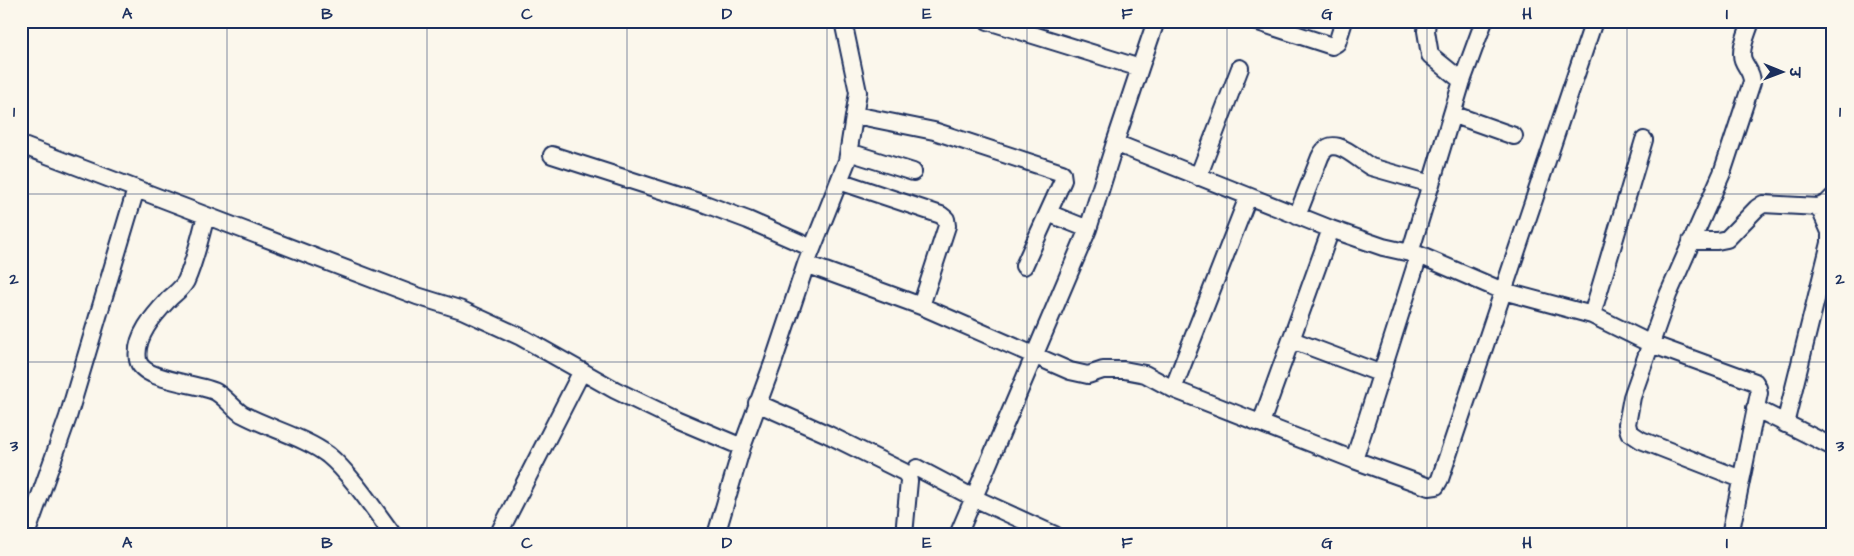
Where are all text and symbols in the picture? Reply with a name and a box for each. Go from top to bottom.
text: A [122,3,133,25]
text: B [321,3,333,25]
text: C [521,3,533,25]
text: D [722,3,733,25]
text: E [922,3,932,25]
text: F [1121,3,1133,25]
text: G [1321,3,1333,25]
text: H [1522,3,1532,25]
text: I [1726,3,1728,25]
north arrow [1756,48,1806,98]
text: उ [1784,65,1804,79]
text: 1 [13,101,16,123]
text: 1 [1839,101,1842,123]
text: 2 [8,268,19,290]
text: 2 [1834,268,1845,290]
text: 3 [9,435,19,457]
text: 3 [1835,435,1845,457]
text: A [122,532,133,554]
text: B [321,532,333,554]
text: C [521,532,533,554]
text: D [722,532,733,554]
text: E [922,532,932,554]
text: F [1121,532,1133,554]
text: G [1321,532,1333,554]
text: H [1522,532,1532,554]
text: I [1726,532,1728,554]

